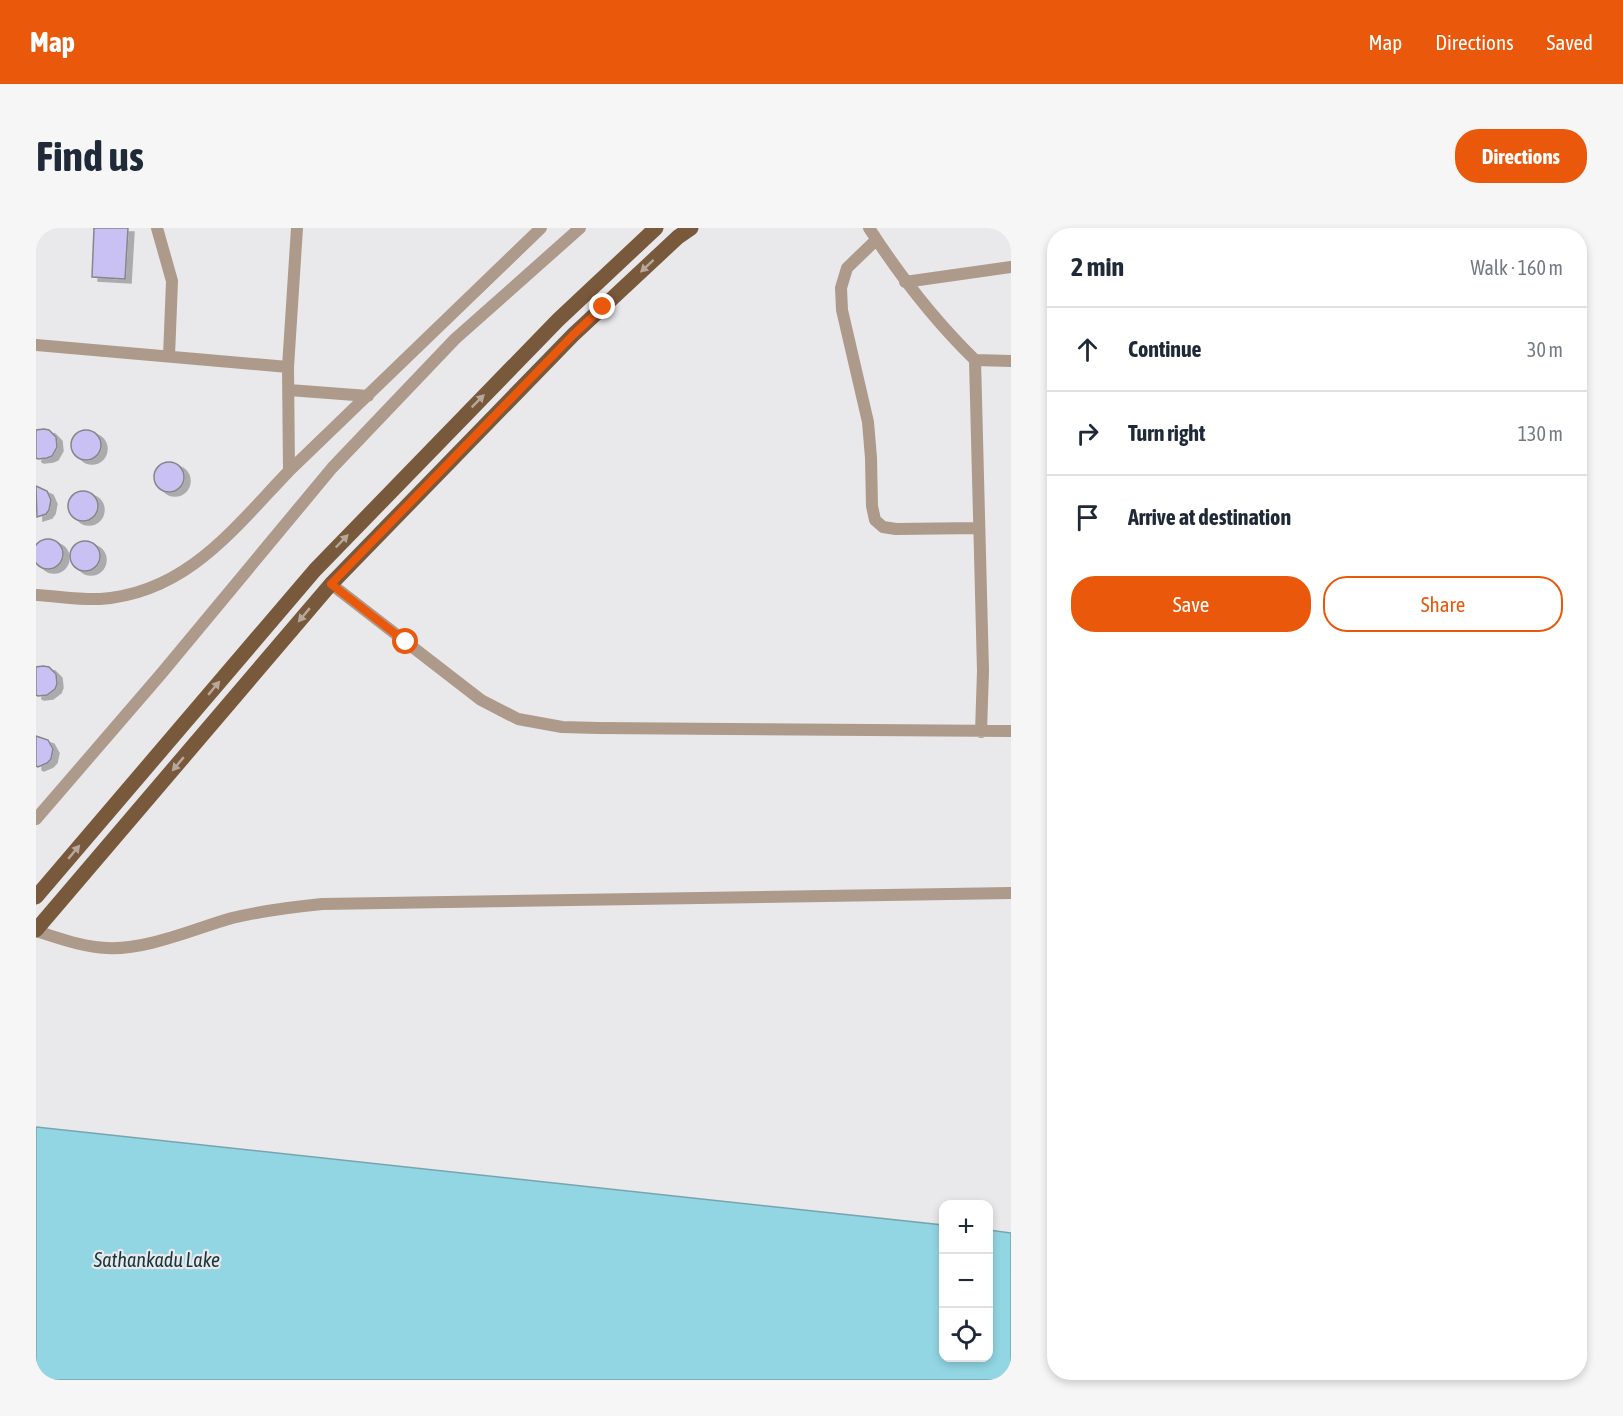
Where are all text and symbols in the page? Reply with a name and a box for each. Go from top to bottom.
text: Map [30,26,75,58]
text: Map [1368,30,1402,54]
text: Directions [1435,30,1514,54]
text: Saved [1547,30,1593,54]
button: Directions [1455,129,1587,183]
text: Find us [36,132,144,180]
text: 2 min [1071,252,1124,282]
text: Walk · 160 m [1471,256,1563,279]
one-way arrow [640,259,654,273]
route end [589,293,615,319]
icon: ahead [1071,333,1104,366]
text: Continue [1128,336,1202,362]
text: 30 m [1527,338,1563,361]
one-way arrow [471,393,485,408]
icon: right [1071,417,1104,450]
text: Turn right [1128,420,1205,446]
text: 130 m [1518,422,1563,445]
icon: arrive [1071,501,1104,534]
text: Arrive at destination [1128,504,1291,530]
one-way arrow [335,534,349,548]
button: Save [1071,576,1311,632]
button: Share [1323,576,1563,632]
one-way arrow [298,607,311,622]
route start [392,628,418,654]
one-way arrow [207,681,220,696]
one-way arrow [172,756,185,771]
one-way arrow [67,845,80,860]
map controls [939,1200,993,1362]
button: + [939,1200,993,1254]
water label: Sathankadu Lake [93,1248,220,1271]
button: − [939,1254,993,1308]
button: locate [939,1308,993,1362]

